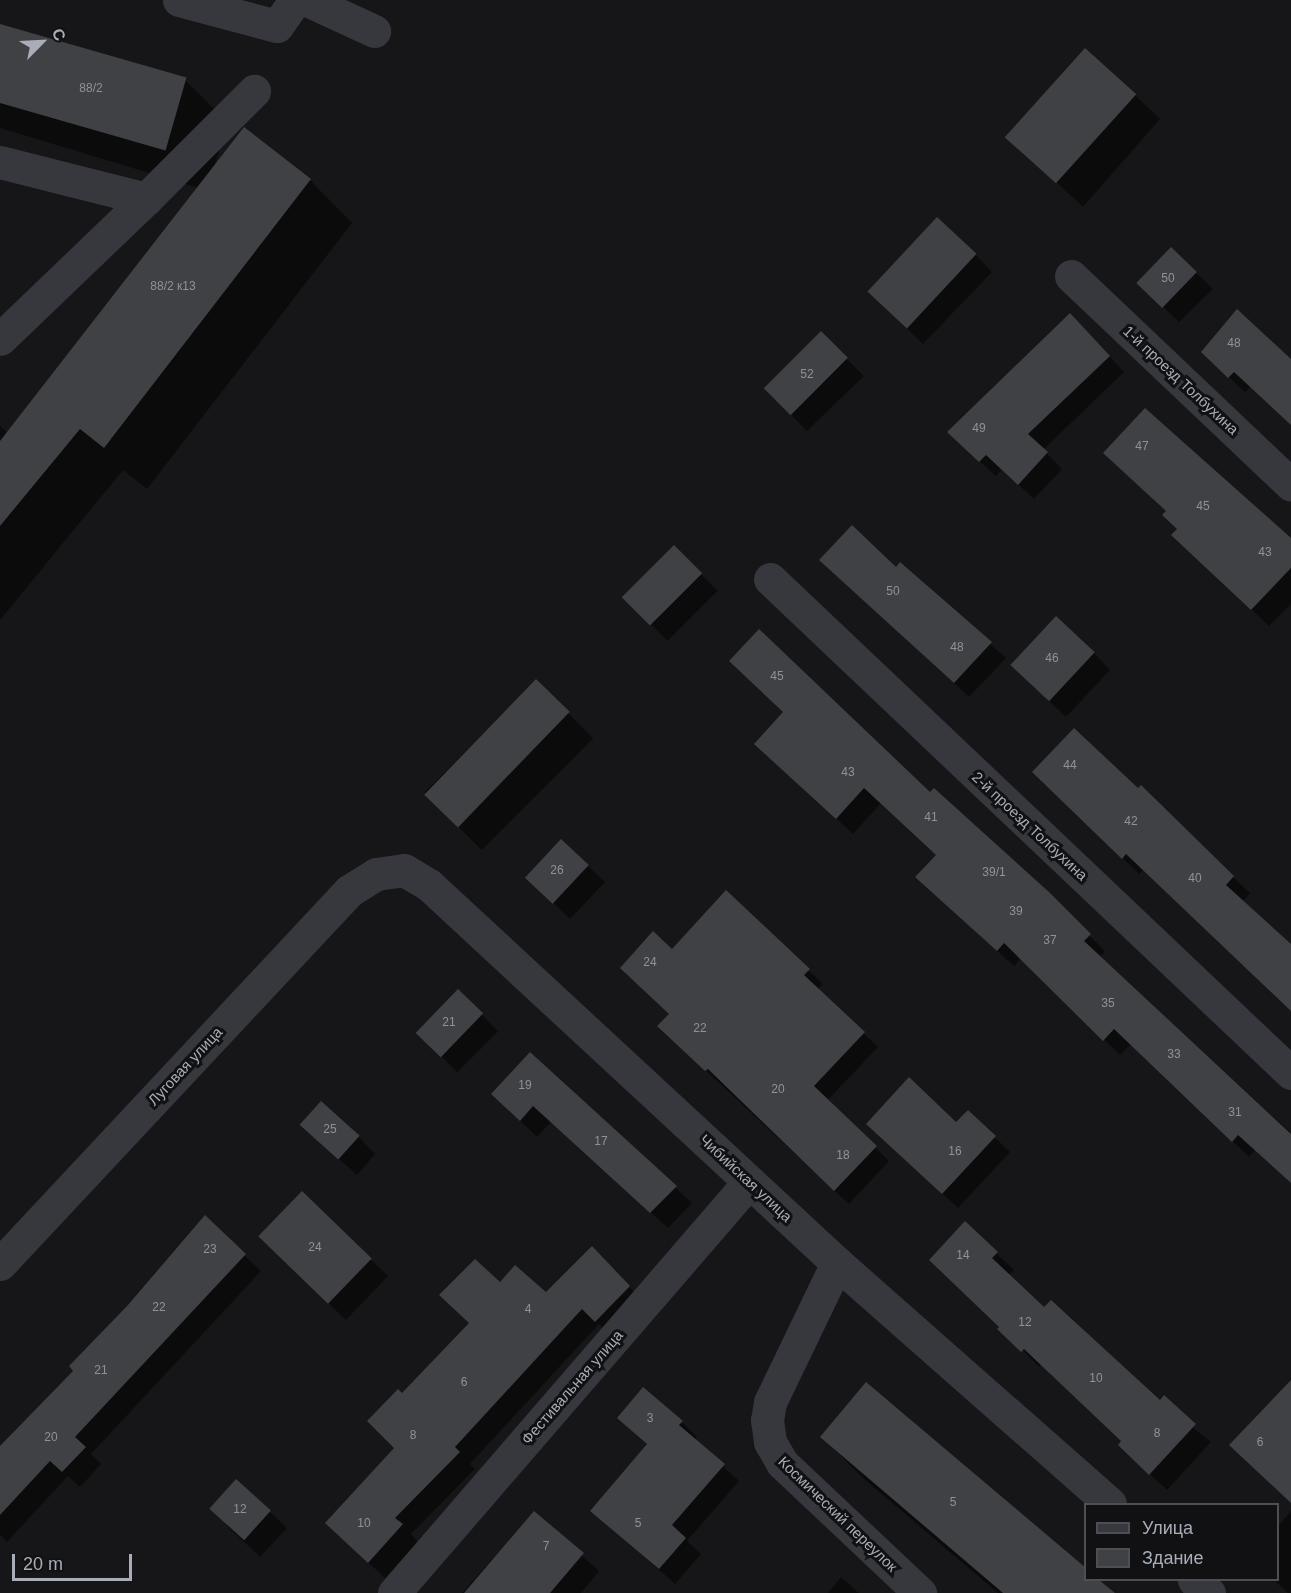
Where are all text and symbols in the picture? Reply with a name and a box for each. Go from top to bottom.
north arrow [12,12,72,72]
text: С [49,26,69,43]
house number: 88/2 [79,82,103,96]
house number: 50 [1161,272,1175,286]
house number: 88/2 к13 [150,280,196,294]
street label: 1-й проезд Толбухина [1120,322,1242,438]
house number: 48 [1227,337,1241,351]
house number: 52 [800,368,814,382]
house number: 49 [972,422,986,436]
house number: 47 [1135,440,1149,454]
house number: 45 [1196,500,1210,514]
house number: 43 [1258,546,1272,560]
house number: 50 [886,585,900,599]
house number: 48 [950,641,964,655]
house number: 46 [1045,652,1059,666]
house number: 45 [770,670,784,684]
house number: 44 [1063,759,1077,773]
house number: 43 [841,766,855,780]
street label: 2-й проезд Толбухина [969,768,1091,884]
house number: 41 [924,811,938,825]
house number: 42 [1124,815,1138,829]
house number: 26 [550,864,564,878]
house number: 39/1 [982,866,1006,880]
house number: 40 [1188,872,1202,886]
house number: 39 [1009,905,1023,919]
house number: 37 [1043,934,1057,948]
house number: 24 [643,956,657,970]
house number: 35 [1101,997,1115,1011]
house number: 21 [442,1016,456,1030]
house number: 22 [693,1022,707,1036]
street label: Луговая улица [144,1023,226,1109]
house number: 33 [1167,1048,1181,1062]
house number: 19 [518,1079,532,1093]
house number: 20 [771,1083,785,1097]
house number: 31 [1228,1106,1242,1120]
house number: 25 [323,1123,337,1137]
street label: Чибийская улица [696,1131,796,1225]
house number: 17 [594,1135,608,1149]
house number: 16 [948,1145,962,1159]
house number: 18 [836,1149,850,1163]
house number: 24 [308,1241,322,1255]
house number: 23 [203,1243,217,1257]
house number: 14 [956,1249,970,1263]
house number: 22 [152,1301,166,1315]
house number: 4 [525,1303,531,1317]
house number: 12 [1018,1316,1032,1330]
street label: Фестивальная улица [518,1326,626,1448]
house number: 21 [94,1364,108,1378]
house number: 10 [1089,1372,1103,1386]
house number: 6 [461,1376,467,1390]
house number: 3 [647,1412,653,1426]
house number: 8 [1154,1427,1160,1441]
house number: 8 [410,1429,416,1443]
house number: 20 [44,1431,58,1445]
house number: 6 [1257,1436,1263,1450]
street label: Космический переулок [775,1453,901,1575]
house number: 5 [950,1496,956,1510]
house number: 12 [233,1503,247,1517]
legend [1084,1503,1279,1581]
house number: 10 [357,1517,371,1531]
house number: 5 [635,1517,641,1531]
text: Улица [1142,1518,1193,1538]
house number: 7 [543,1540,549,1554]
scale bar [15,1542,135,1580]
text: Здание [1142,1548,1203,1568]
text: 20 m [23,1554,63,1574]

